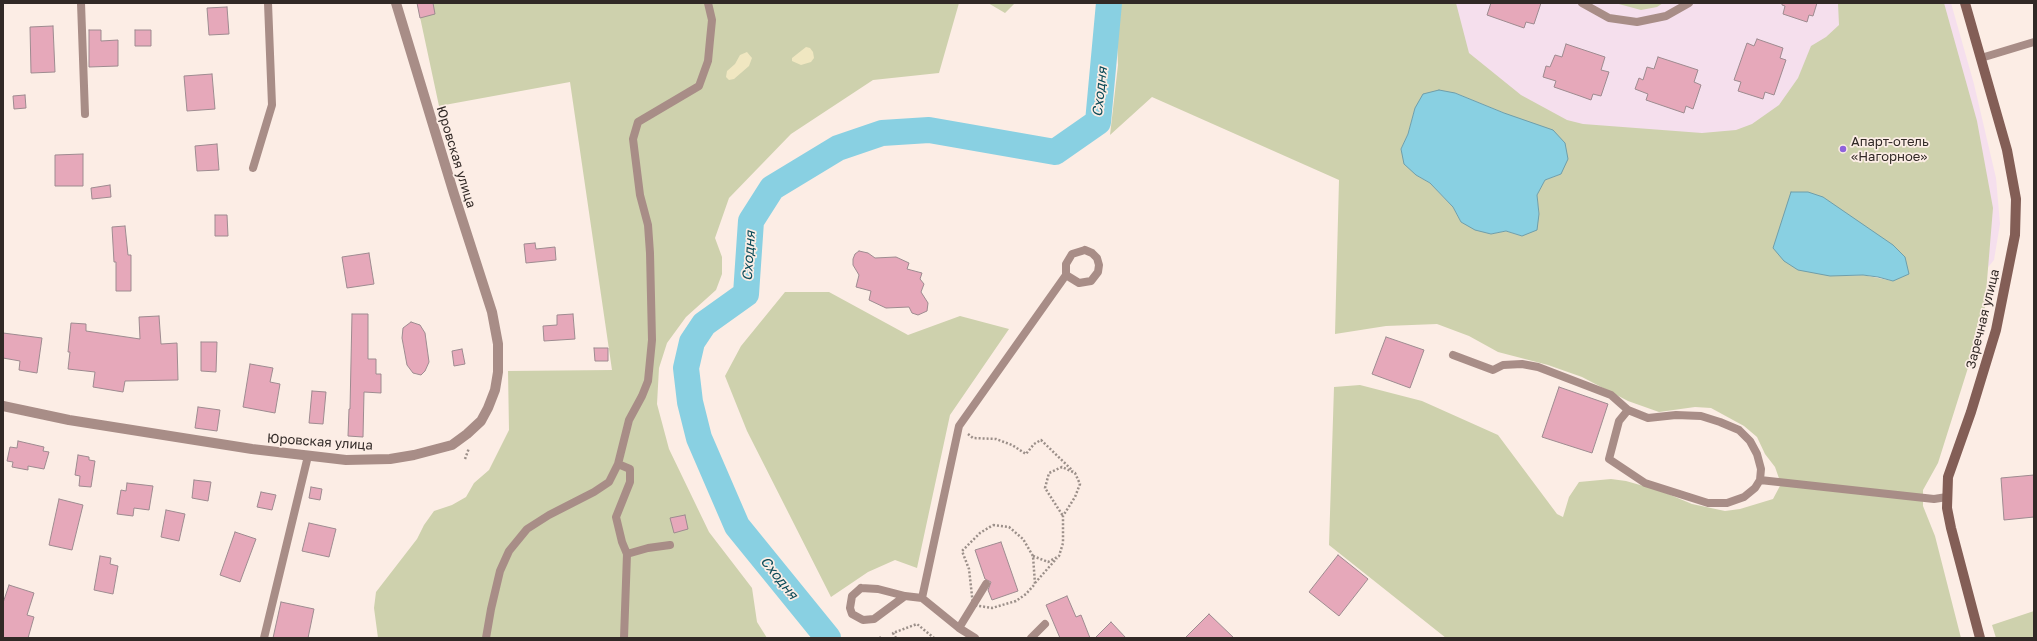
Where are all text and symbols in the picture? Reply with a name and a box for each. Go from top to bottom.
water label: Сходня [1089,66,1111,118]
street label: Юровская улица [433,104,479,210]
place label: Апарт-отель «Нагорное» [1851,134,1929,165]
marker: Апарт-отель «Нагорное» [1838,144,1848,154]
water label: Сходня [739,230,759,282]
street label: Заречная улица [1963,267,2003,371]
street label: Юровская улица [267,431,373,453]
water label: Сходня [757,553,801,603]

